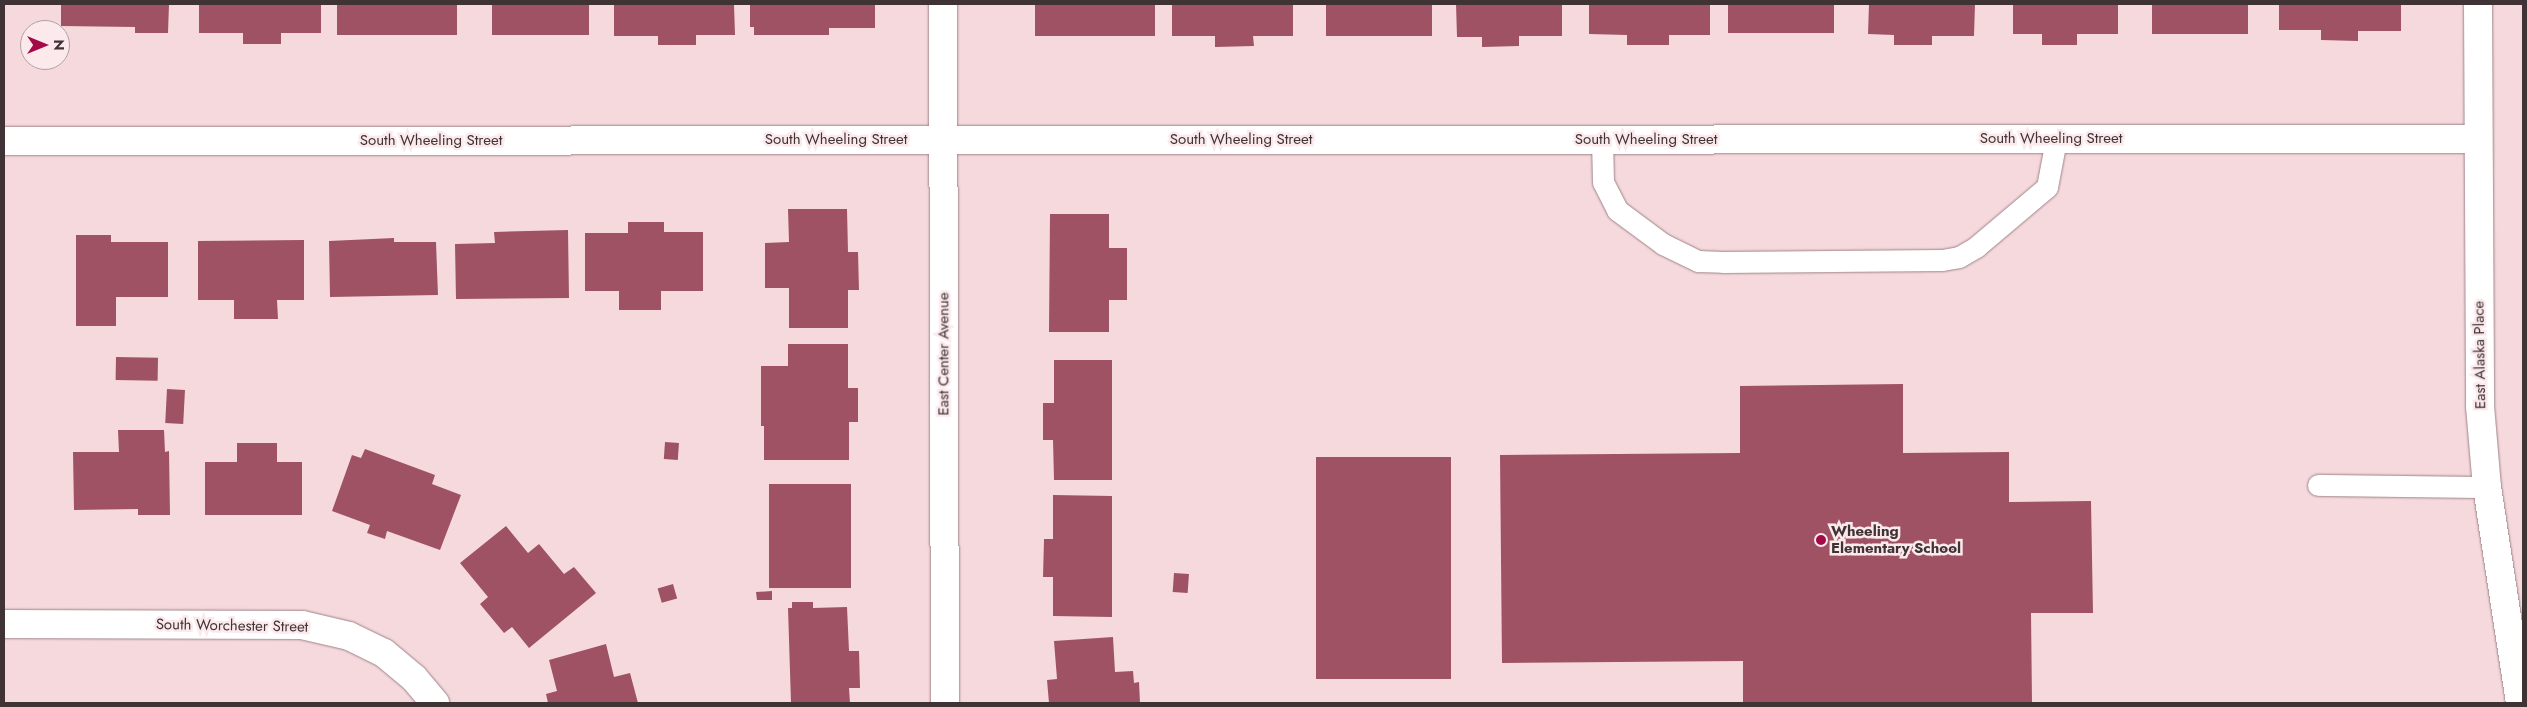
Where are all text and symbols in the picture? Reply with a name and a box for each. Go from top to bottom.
north arrow [20,20,70,70]
text: N [49,39,69,51]
street label: South Wheeling Street [1980,130,2122,148]
street label: South Wheeling Street [765,131,907,149]
street label: South Wheeling Street [1170,131,1312,149]
street label: South Wheeling Street [1575,131,1717,149]
street label: South Wheeling Street [360,132,502,150]
street label: East Center Avenue [935,292,953,416]
street label: East Alaska Place [2470,301,2490,409]
place label: Wheeling Elementary School [1831,522,1961,557]
marker: Wheeling Elementary School [1815,534,1827,546]
street label: South Worchester Street [156,616,308,636]

